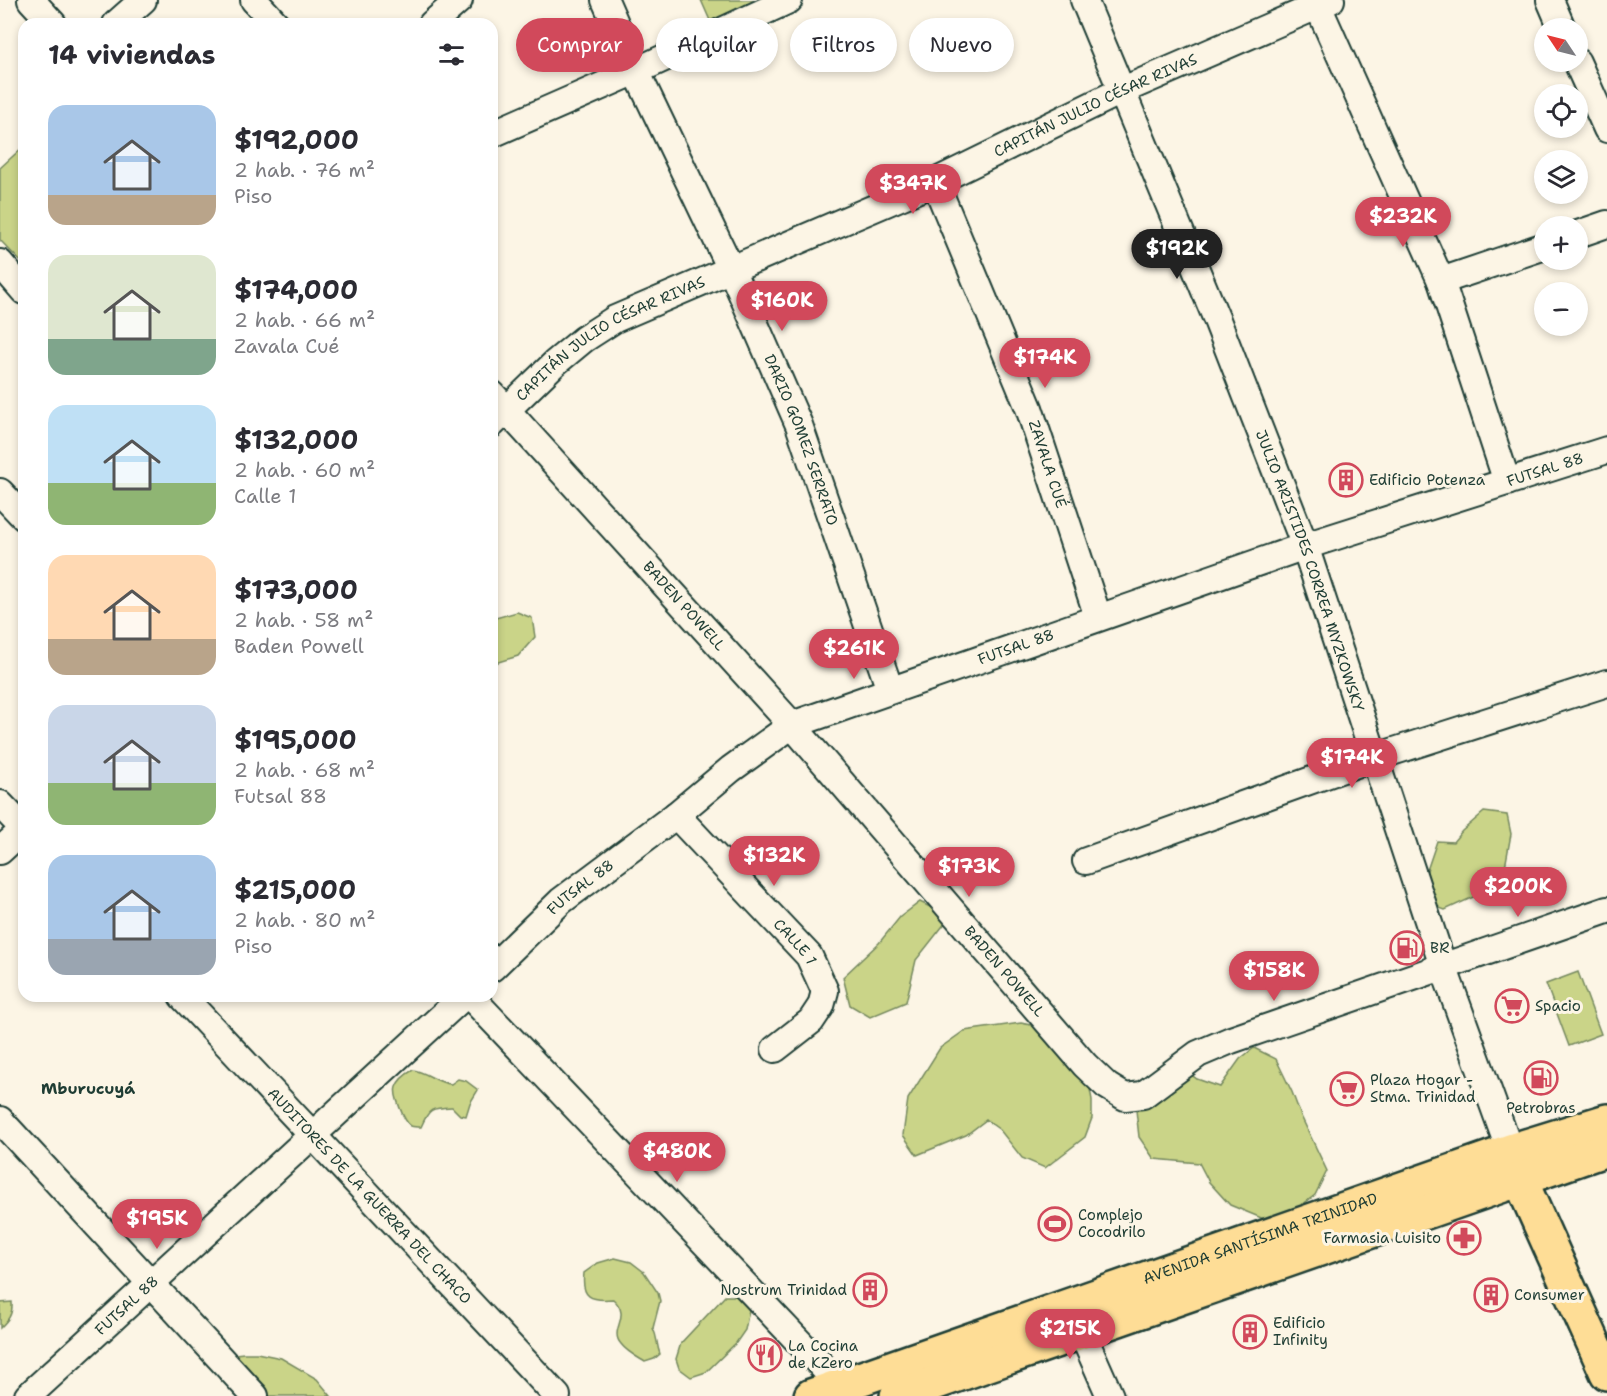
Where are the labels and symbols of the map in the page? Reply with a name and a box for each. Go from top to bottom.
north arrow [1534,18,1588,72]
street label: CAPITÁN JULIO CÉSAR RIVAS [990,49,1200,162]
pin: $347K [871,164,955,215]
pin: $232K [1361,197,1445,248]
pin: $192K [1135,229,1219,280]
street label: CAPITÁN JULIO CÉSAR RIVAS [511,272,708,406]
pin: $160K [740,281,824,332]
pin: $174K [1003,338,1087,389]
street label: DARIO GOMEZ SERRATO [759,351,843,528]
street label: ZAVALA CUÉ [1024,418,1072,511]
street label: JULIO ARISTIDES CORREA MYZKOWSKY [1251,427,1369,714]
street label: FUTSAL 88 [1504,448,1586,491]
building icon: Edificio Potenza [1328,462,1364,498]
place label: Edificio Potenza [1369,470,1486,490]
street label: BADEN POWELL [638,557,730,655]
street label: FUTSAL 88 [975,624,1057,669]
pin: $261K [812,629,896,680]
pin: $174K [1310,738,1394,789]
pin: $132K [732,836,816,887]
pin: $173K [927,847,1011,898]
street label: FUTSAL 88 [543,855,618,919]
pin: $200K [1476,867,1560,918]
street label: CALLE 1 [769,914,821,968]
street label: BADEN POWELL [960,922,1049,1021]
fuel station icon: BR [1389,930,1425,966]
place label: BR [1430,938,1450,958]
pin: $158K [1232,951,1316,1002]
supermarket icon: Spacio [1494,988,1530,1024]
place label: Spacio [1535,996,1581,1016]
fuel station icon: Petrobras [1523,1060,1559,1096]
place label: Plaza Hogar - Stma. Trinidad [1370,1070,1476,1107]
supermarket icon: Plaza Hogar - Stma. Trinidad [1329,1071,1365,1107]
district label: Mburucuyá [41,1078,135,1099]
street label: AUDITORES DE LA GUERRA DEL CHACO [263,1083,476,1308]
place label: Petrobras [1506,1098,1576,1118]
pin: $480K [635,1132,719,1183]
street label: AVENIDA SANTÍSIMA TRINIDAD [1140,1188,1380,1289]
pin: $195K [115,1199,199,1250]
place label: Complejo Cocodrilo [1078,1205,1146,1242]
sports icon: Complejo Cocodrilo [1037,1206,1073,1242]
pharmacy icon: Farmasia Luisito [1446,1220,1482,1256]
place label: Farmasia Luisito [1323,1228,1441,1248]
street label: FUTSAL 88 [91,1271,163,1340]
building icon: Nostrum Trinidad [852,1272,888,1308]
building icon: Consumer [1473,1277,1509,1313]
place label: Nostrum Trinidad [720,1280,847,1300]
place label: Consumer [1514,1285,1585,1305]
pin: $215K [1028,1309,1112,1360]
place label: Edificio Infinity [1273,1313,1328,1350]
building icon: Edificio Infinity [1232,1314,1268,1350]
place label: La Cocina de KZero [788,1336,859,1373]
restaurant icon: La Cocina de KZero [747,1337,783,1373]

